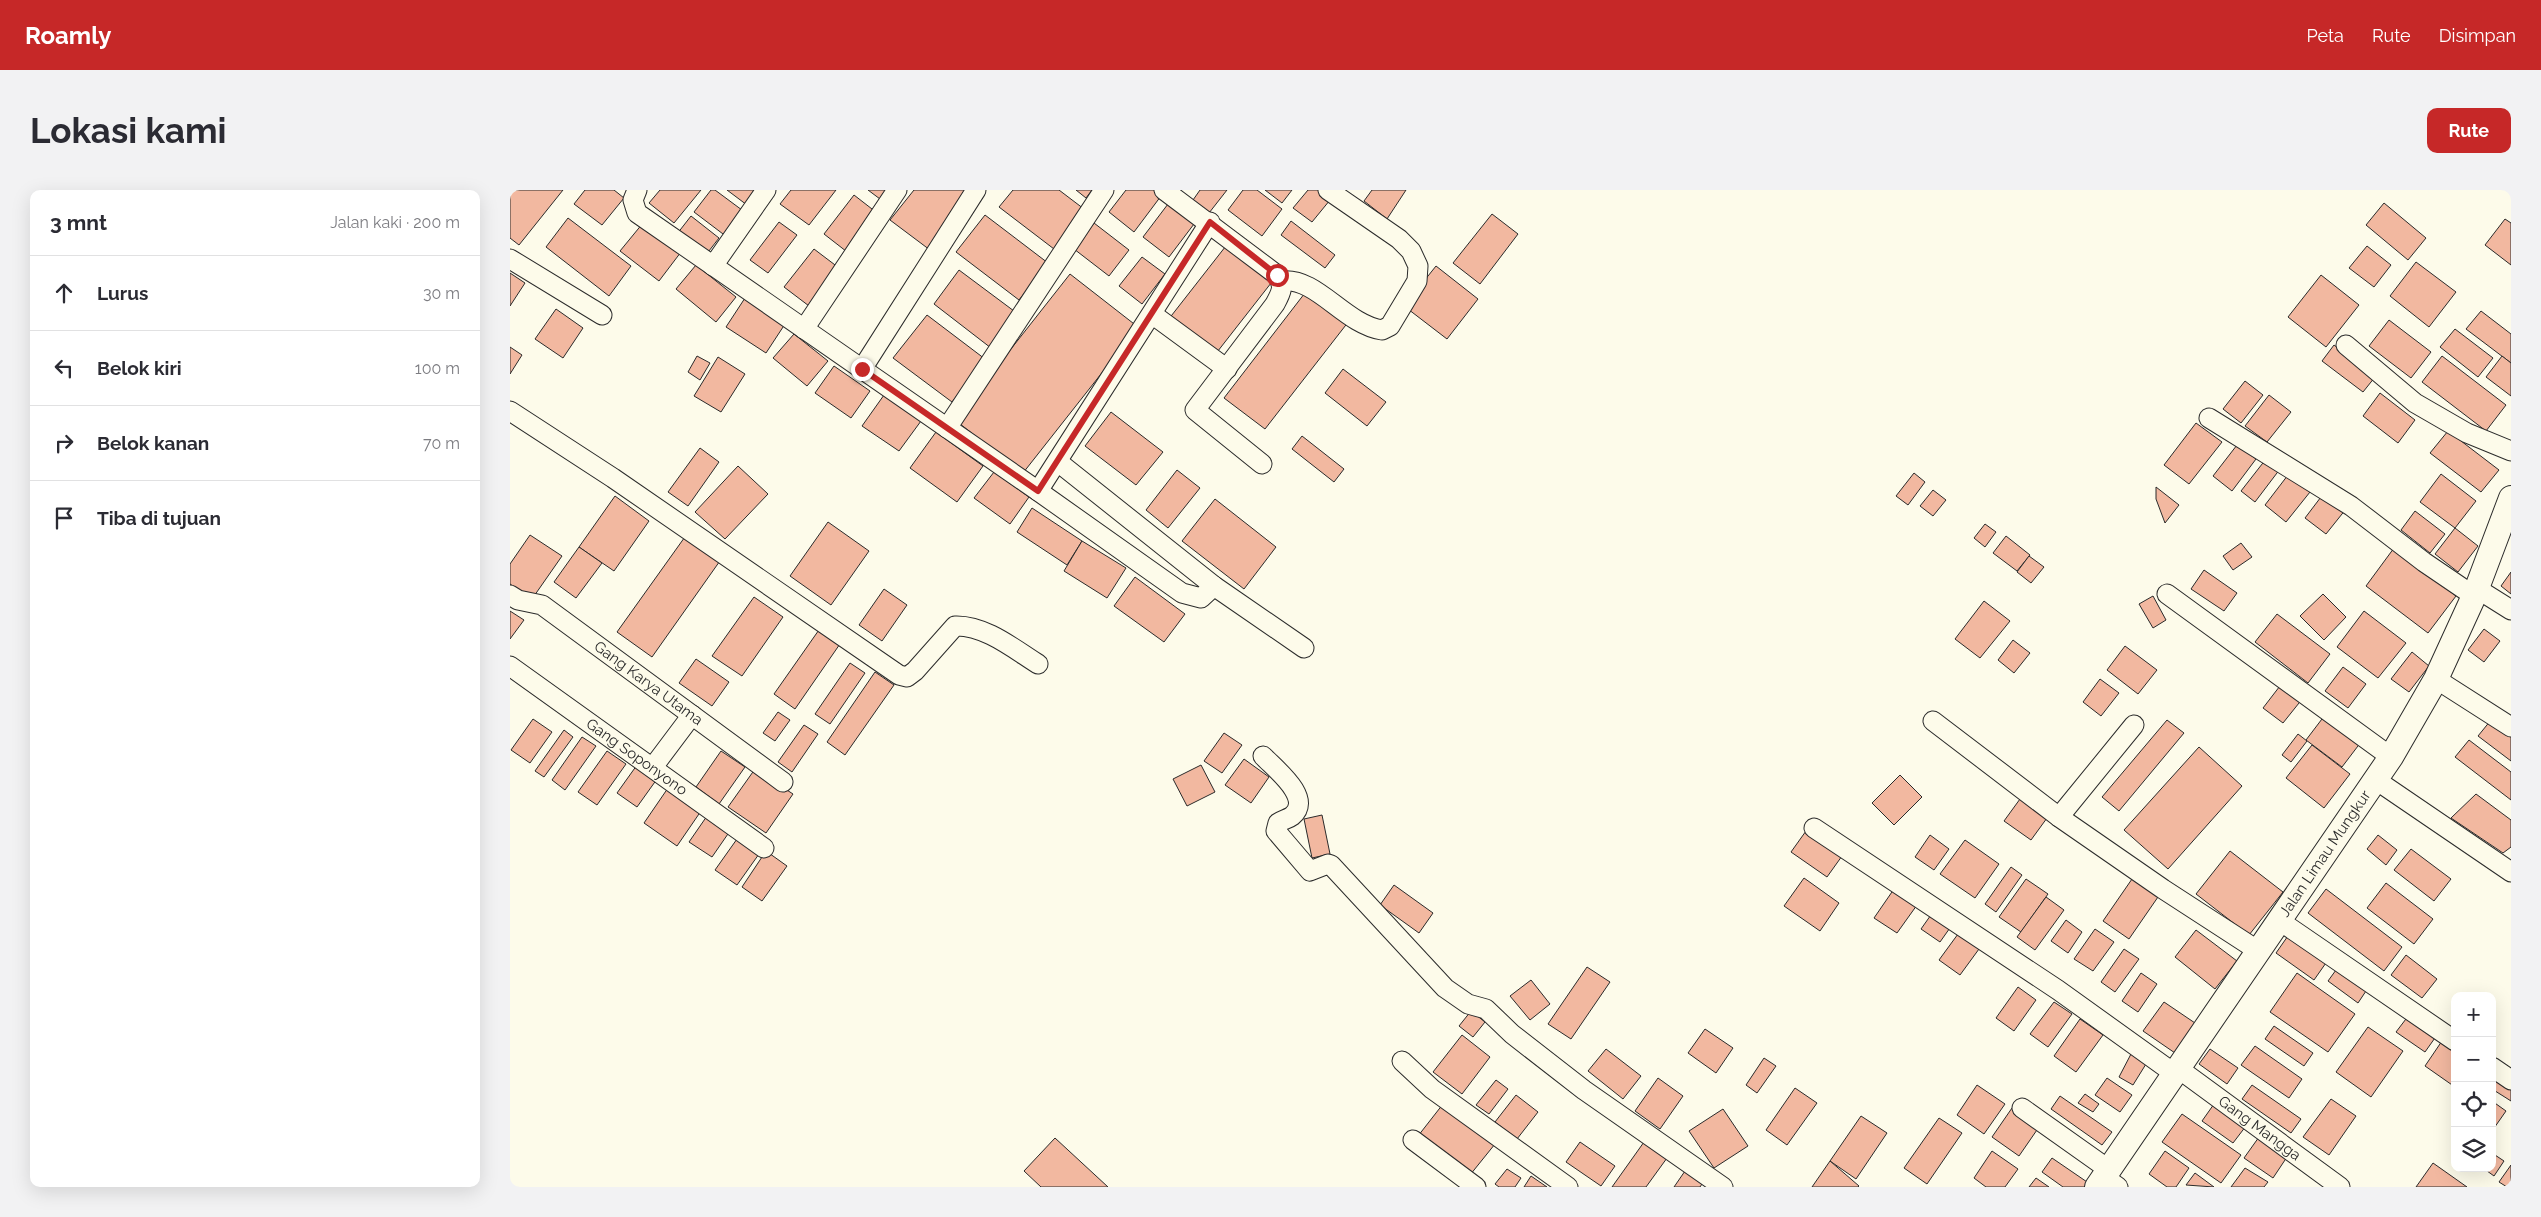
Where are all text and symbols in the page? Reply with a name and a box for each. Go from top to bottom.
text: Roamly [25,21,111,50]
text: Peta [2307,25,2344,46]
text: Rute [2372,25,2411,46]
text: Disimpan [2439,25,2516,46]
button: Rute [2427,108,2511,153]
text: Lokasi kami [30,110,227,151]
text: 3 mnt [50,210,107,235]
text: Jalan kaki · 200 m [330,213,460,232]
route start [1266,264,1289,287]
icon: ahead [50,279,78,307]
text: Lurus [97,282,148,304]
text: 30 m [423,284,460,303]
icon: left [50,354,78,382]
text: Belok kiri [97,357,182,379]
route end [851,358,874,381]
text: 100 m [415,359,460,378]
icon: right [50,429,78,457]
text: Belok kanan [97,432,209,454]
text: 70 m [423,434,460,453]
icon: arrive [50,504,78,532]
text: Tiba di tujuan [97,507,221,529]
street label: Gang Karya Utama [591,637,706,729]
street label: Gang Soponyono [583,715,691,799]
street label: Jalan Limau Mungkur [2275,786,2375,920]
map controls [2451,992,2496,1172]
button: + [2451,992,2496,1037]
button: − [2451,1037,2496,1082]
button: locate [2451,1082,2496,1127]
street label: Gang Mangga [2215,1092,2304,1164]
button: layers [2451,1127,2496,1172]

